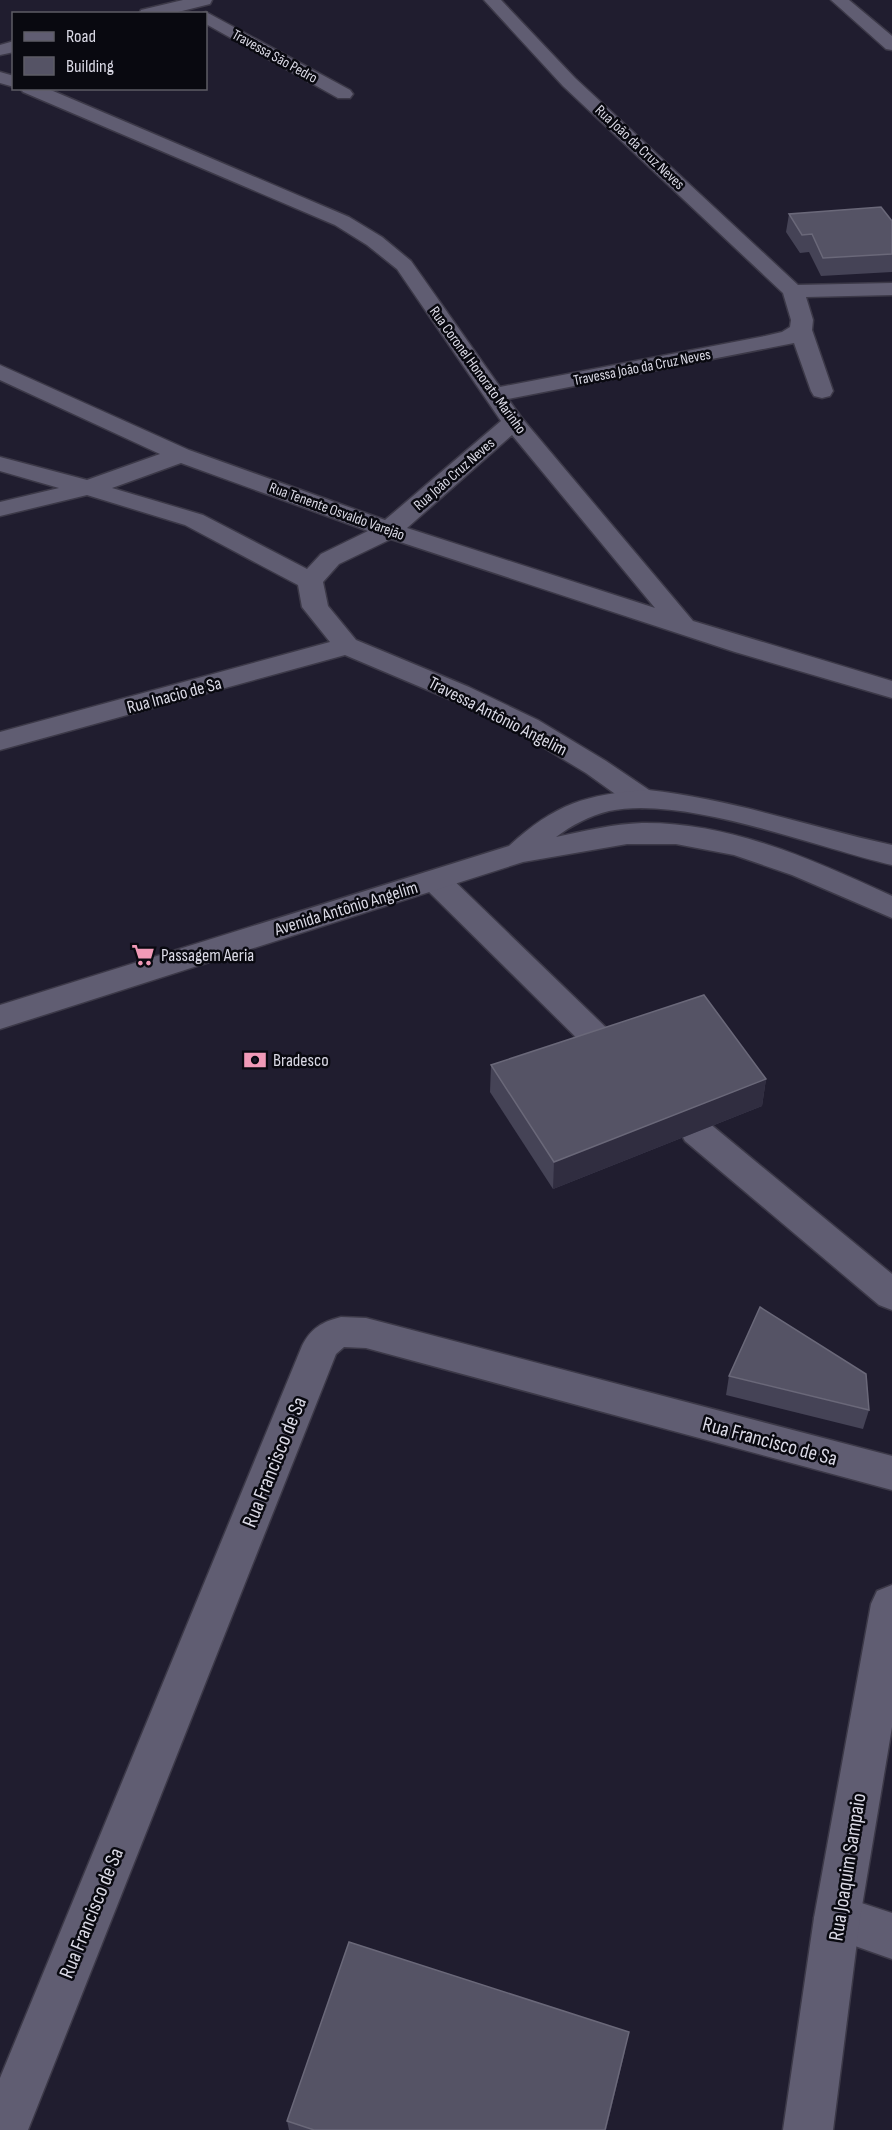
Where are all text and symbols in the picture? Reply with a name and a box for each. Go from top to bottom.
legend [12,12,207,90]
street label: Travessa São Pedro [229,25,321,88]
text: Road [66,26,96,47]
text: Building [66,56,114,77]
street label: Rua João da Cruz Neves [591,101,688,194]
street label: Rua Coronel Honorato Marinho [425,303,530,438]
street label: Travessa João da Cruz Neves [572,345,712,390]
street label: Rua João Cruz Neves [410,434,499,515]
street label: Rua Tenente Osvaldo Varejão [266,478,407,545]
street label: Travessa Antônio Angelim [425,672,571,761]
street label: Rua Inacio de Sa [125,673,224,718]
street label: Avenida Antônio Angelim [271,877,420,941]
supermarket icon: Passagem Aeria [130,942,156,968]
place label: Passagem Aeria [161,945,254,966]
bank icon: Bradesco [242,1047,268,1073]
place label: Bradesco [273,1050,329,1071]
street label: Rua Francisco de Sa [237,1393,312,1531]
street label: Rua Francisco de Sa [700,1411,840,1471]
street label: Rua Joaquim Sampaio [823,1791,872,1943]
street label: Rua Francisco de Sa [54,1844,129,1982]

